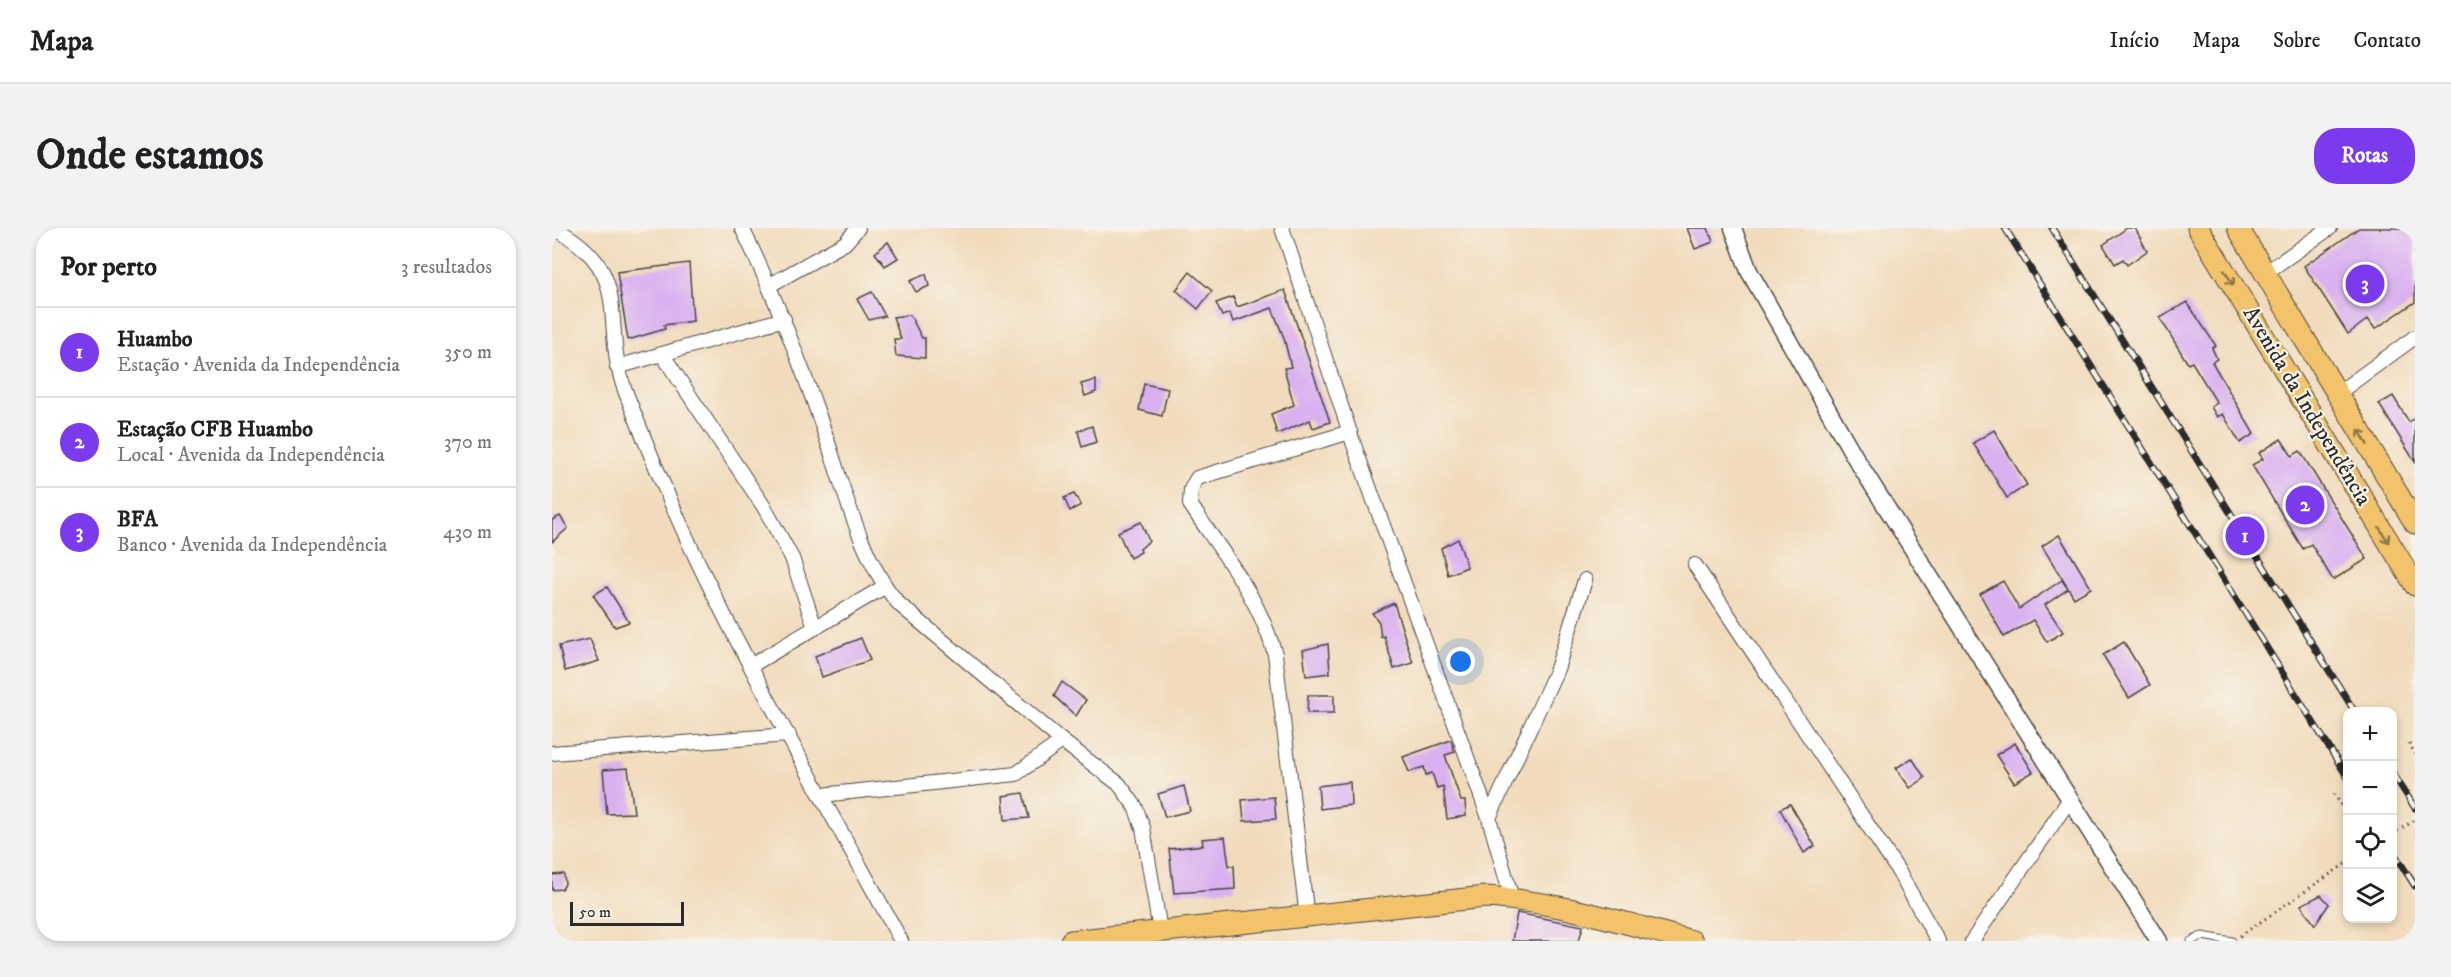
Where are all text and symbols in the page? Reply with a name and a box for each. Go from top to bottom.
text: Mapa [30,24,93,59]
text: Início [2110,28,2159,54]
text: Mapa [2192,28,2240,54]
text: Sobre [2273,28,2320,54]
text: Contato [2353,28,2421,54]
button: Rotas [2314,128,2415,184]
text: Onde estamos [36,130,264,182]
text: Por perto [60,251,157,284]
text: 3 resultados [401,255,492,280]
pin: 3 [2346,262,2384,306]
one-way arrow [2224,269,2236,286]
street label: Avenida da Independência [2237,301,2378,511]
text: Huambo [117,326,193,353]
text: 1 [76,340,83,365]
text: 350 m [445,340,492,365]
text: Estação · Avenida da Independência [117,353,400,378]
text: Estação CFB Huambo [117,416,313,443]
one-way arrow [2357,429,2369,446]
text: 2 [75,430,84,455]
text: 370 m [444,430,492,455]
text: Local · Avenida da Independência [117,443,385,468]
pin: 2 [2286,482,2324,528]
text: BFA [117,506,158,533]
pin: 1 [2226,514,2264,558]
text: 3 [76,520,83,545]
text: 430 m [443,520,492,545]
one-way arrow [2378,526,2390,543]
text: Banco · Avenida da Independência [117,533,387,558]
your location [1446,647,1475,676]
map controls [2343,707,2397,923]
button: + [2343,707,2397,761]
button: − [2343,761,2397,815]
button: locate [2343,815,2397,869]
button: layers [2343,869,2397,923]
scale bar [570,899,684,926]
text: 50 m [579,902,611,922]

